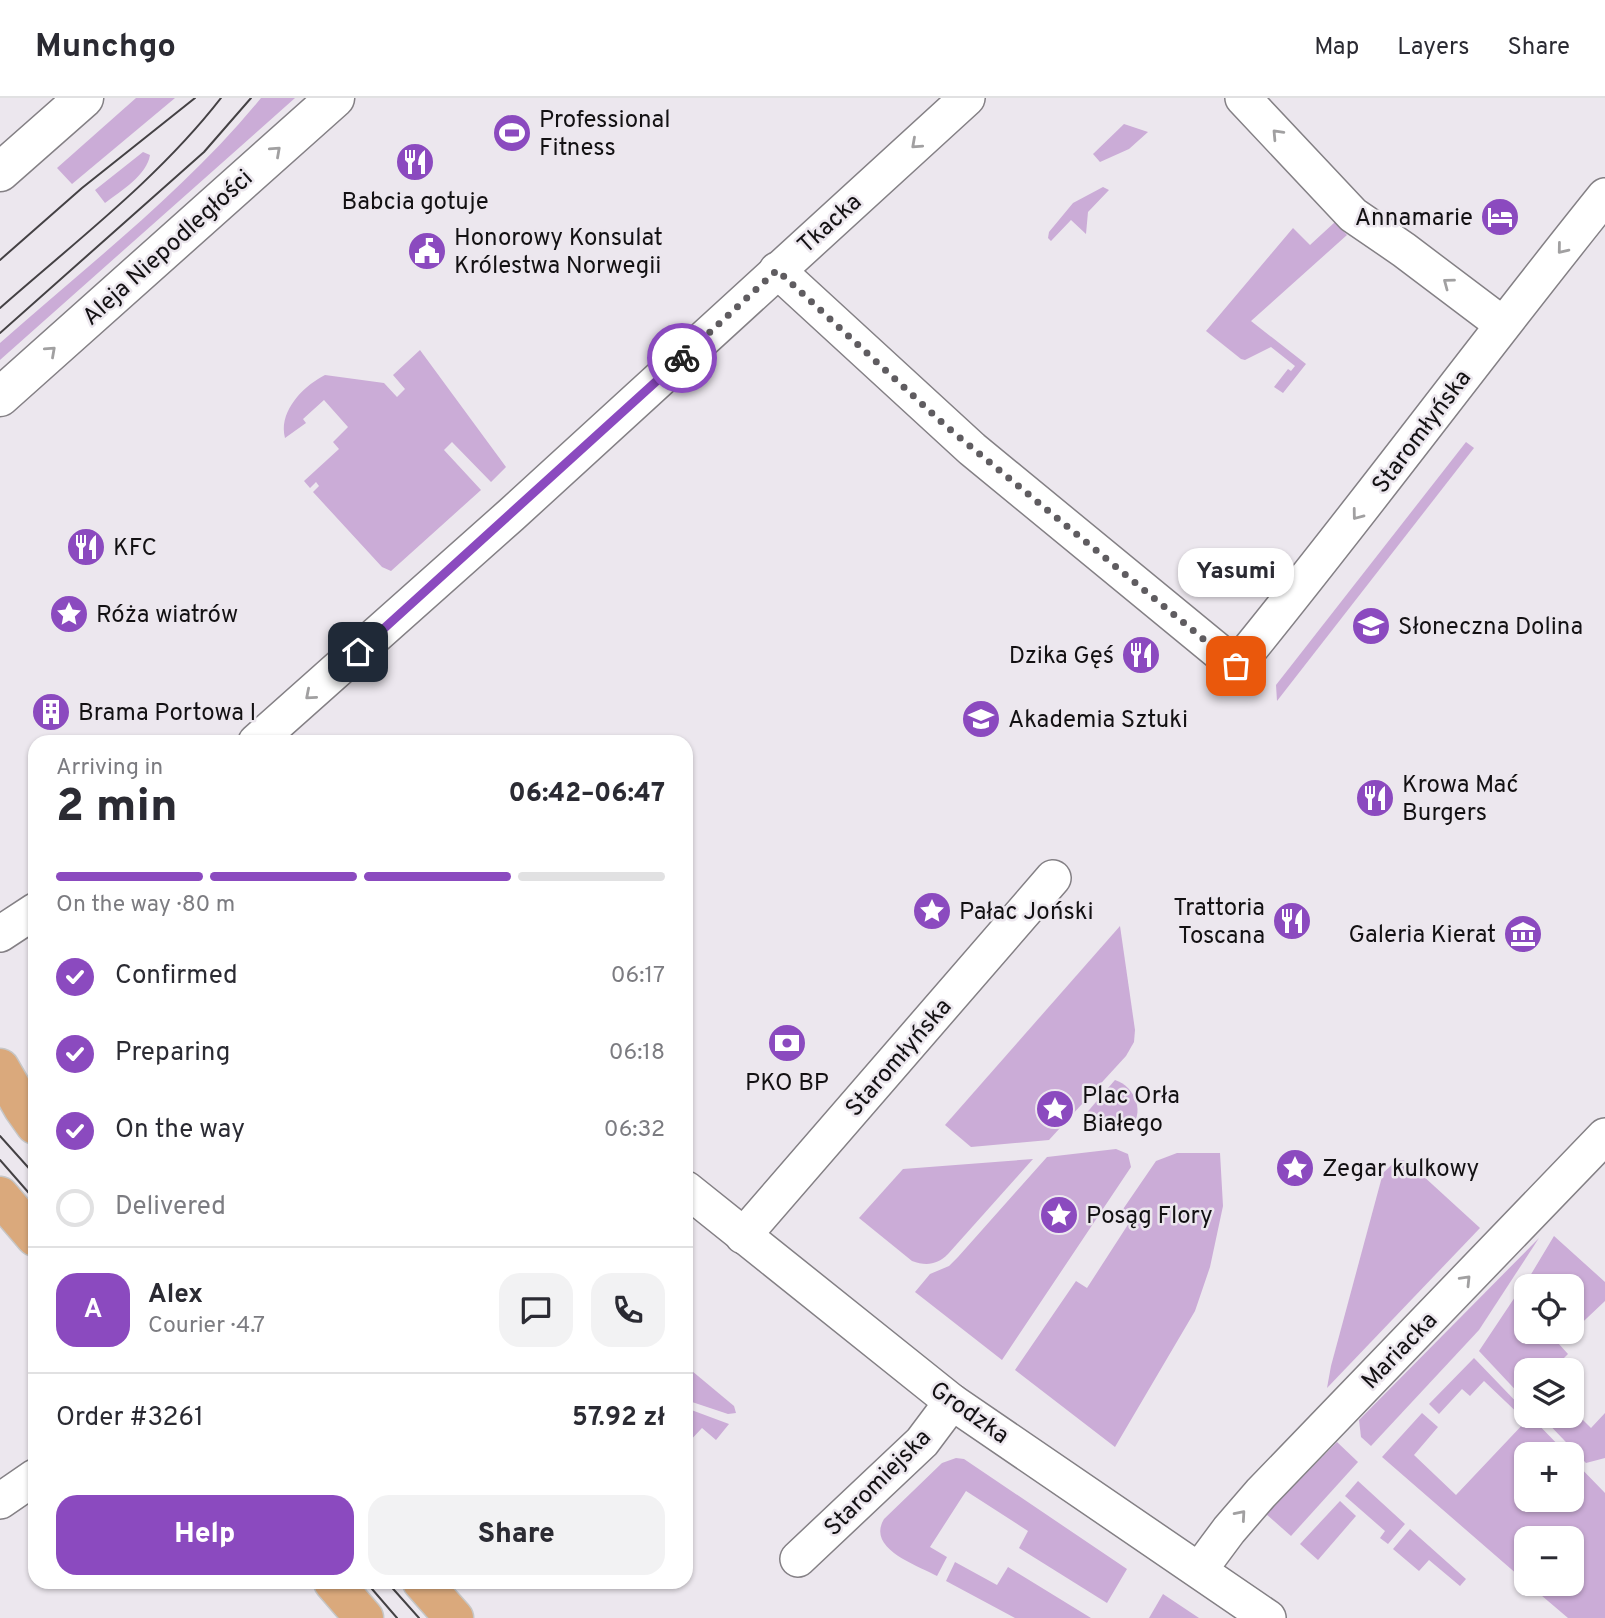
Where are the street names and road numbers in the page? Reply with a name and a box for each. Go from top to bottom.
street label: Aleja Niepodległości [77,164,260,333]
street label: Tkacka [792,188,869,261]
street label: Staromłyńska [1366,365,1479,500]
street label: Staromłyńska [840,993,959,1124]
street label: Mariacka [1356,1306,1445,1397]
street label: Grodzka [924,1376,1014,1452]
street label: Staromiejska [819,1424,938,1543]

